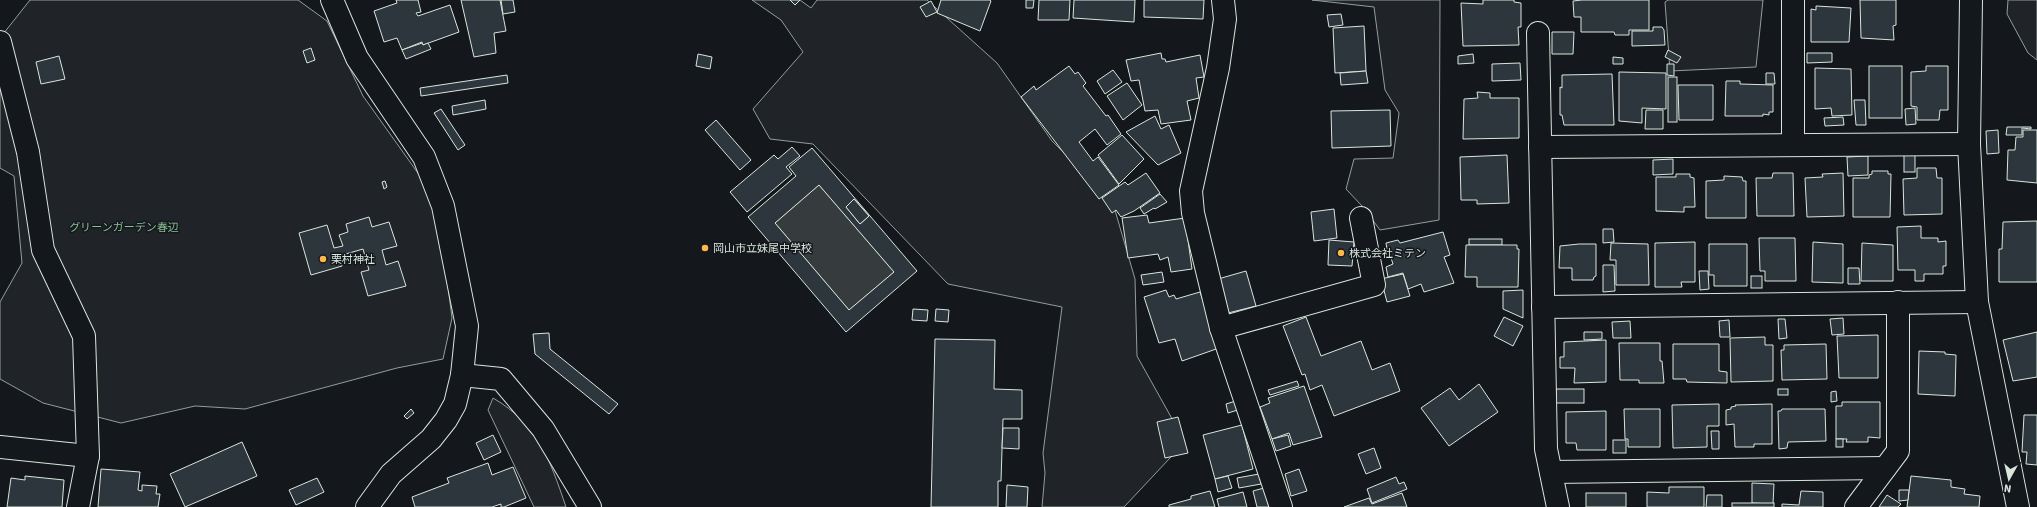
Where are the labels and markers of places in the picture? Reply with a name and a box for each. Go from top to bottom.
place label: 岡山市立妹尾中学校 [713,241,812,256]
marker: 岡山市立妹尾中学校 [700,243,710,253]
place label: 株式会社ミテン [1349,246,1426,261]
marker: 株式会社ミテン [1336,248,1346,258]
place label: 栗村神社 [331,252,375,267]
marker: 栗村神社 [318,254,328,264]

